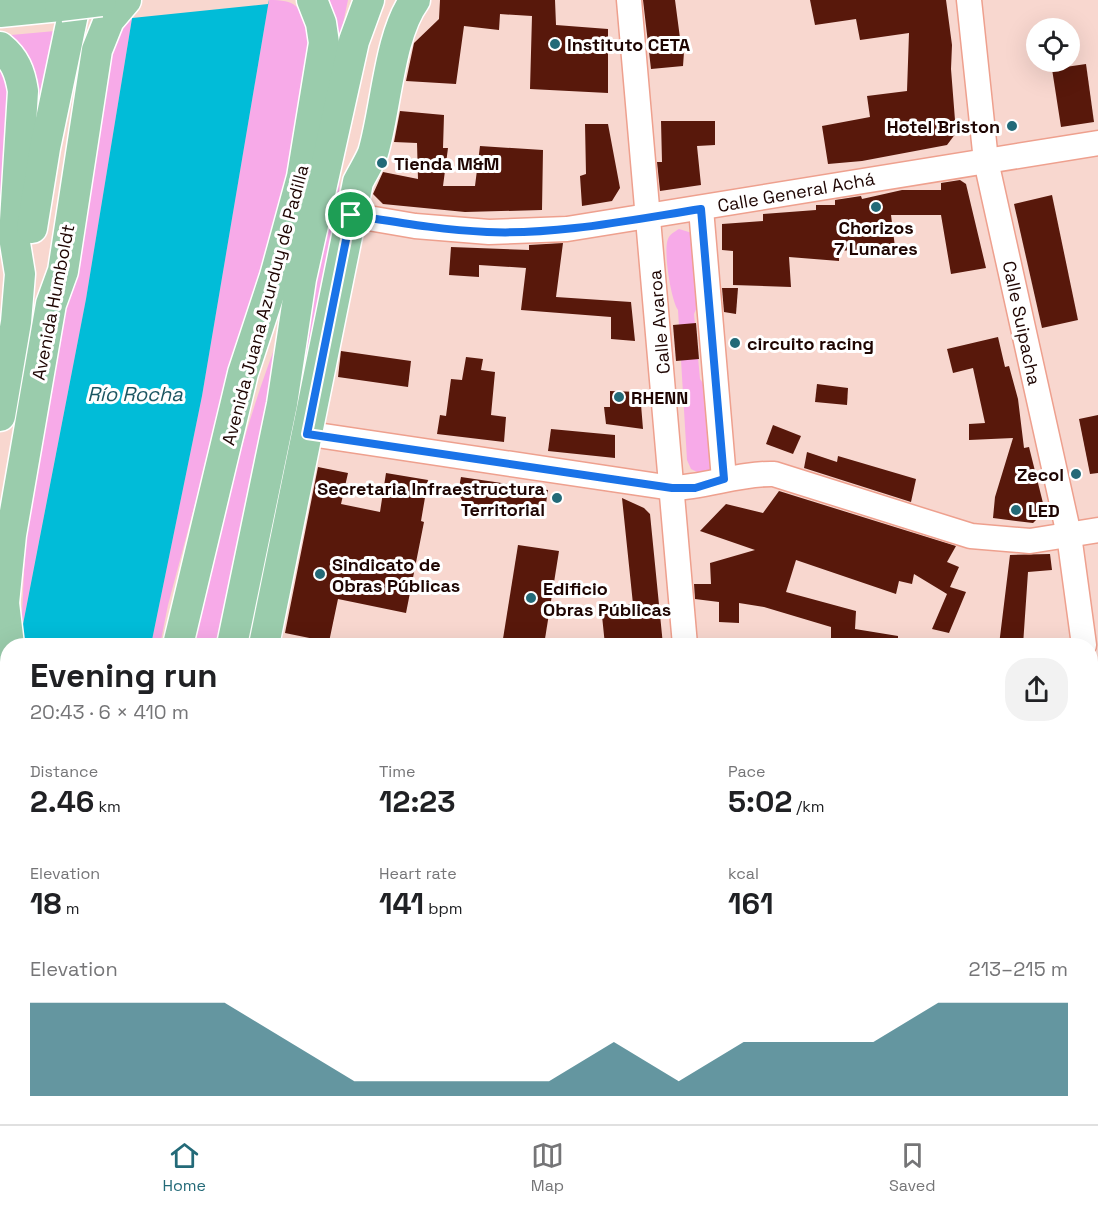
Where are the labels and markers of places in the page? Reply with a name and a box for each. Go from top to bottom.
place label: Instituto CETA [567,33,691,56]
marker: Instituto CETA [548,37,562,51]
place label: Hotel Briston [887,115,1000,138]
marker: Hotel Briston [1005,119,1019,133]
place label: Tienda M&M [394,152,499,175]
marker: Tienda M&M [375,156,389,170]
pin [325,189,376,240]
marker: Chorizos 7 Lunares [869,200,883,214]
place label: Chorizos 7 Lunares [834,216,918,260]
place label: circuito racing [747,332,874,355]
marker: circuito racing [728,336,742,350]
place label: RHENN [631,386,688,409]
marker: RHENN [612,390,626,404]
place label: Zecol [1017,463,1064,486]
marker: Zecol [1069,467,1083,481]
place label: Secretaria Infraestructura Territorial [317,477,546,521]
marker: Secretaria Infraestructura Territorial [550,491,564,505]
place label: LED [1028,499,1060,522]
marker: LED [1009,503,1023,517]
place label: Sindicato de Obras Públicas [332,553,460,597]
marker: Sindicato de Obras Públicas [313,567,327,581]
place label: Edificio Obras Públicas [543,577,671,621]
marker: Edificio Obras Públicas [524,591,538,605]

